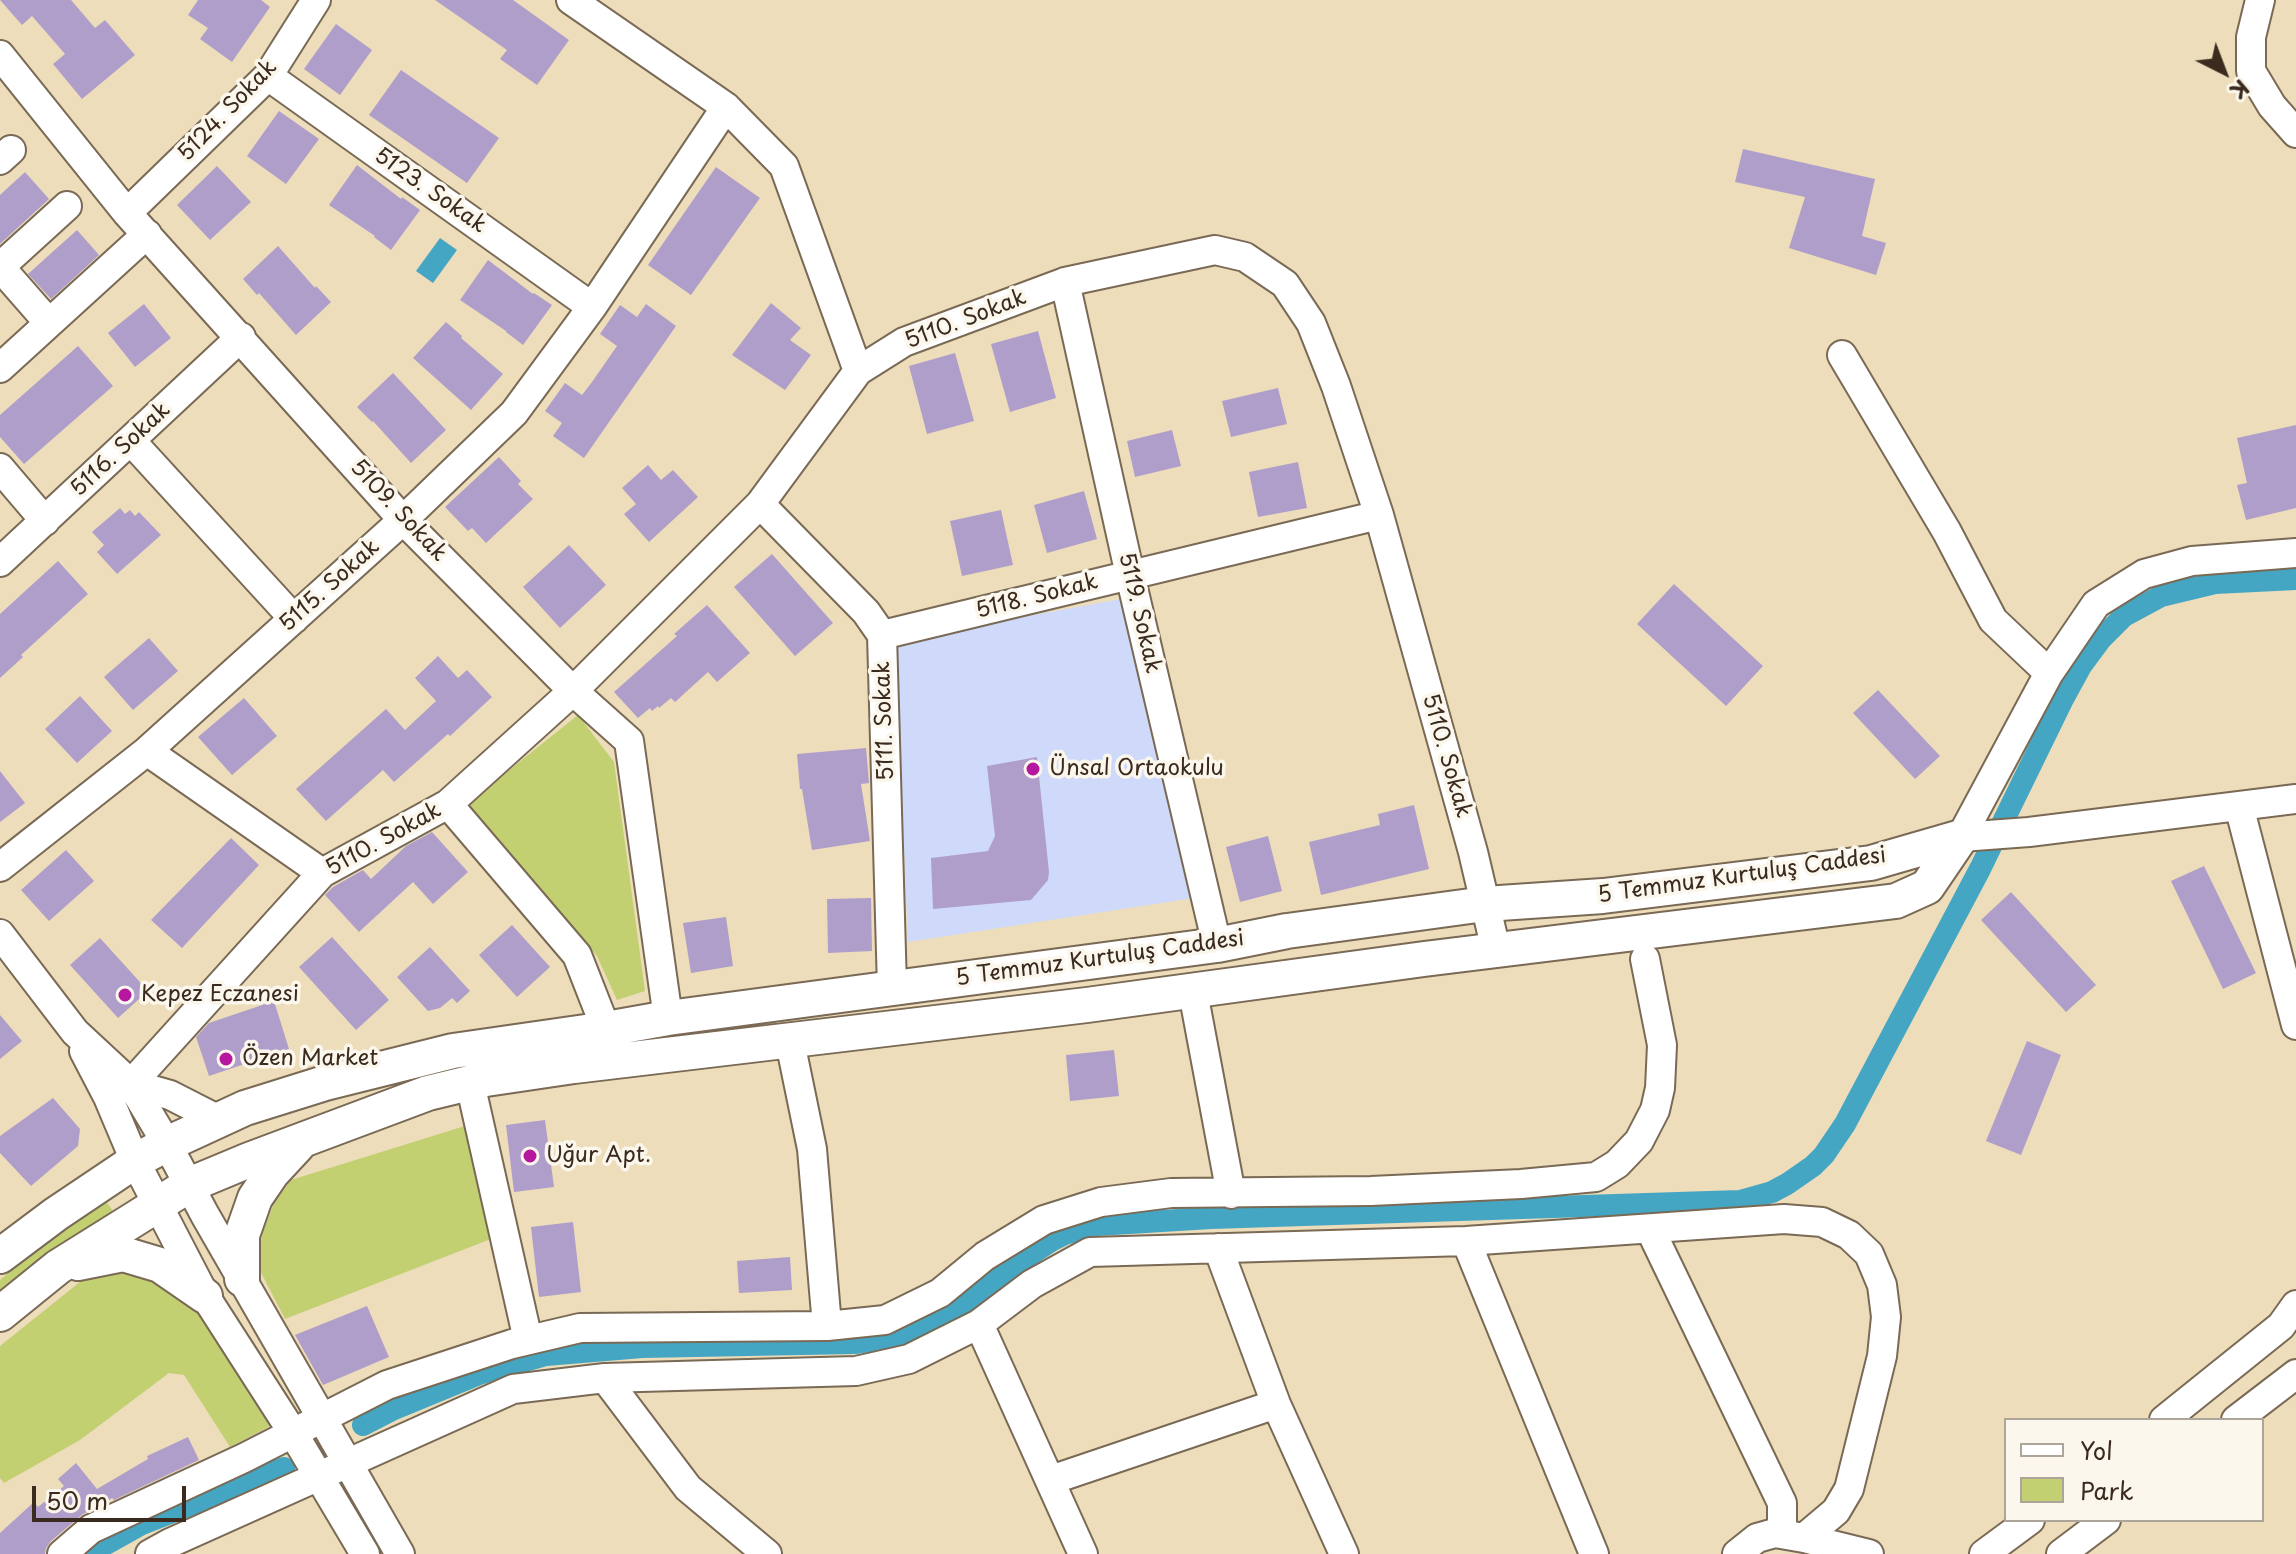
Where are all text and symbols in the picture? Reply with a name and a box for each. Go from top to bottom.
north arrow [2184,32,2264,112]
street label: 5124. Sokak [173,55,283,167]
text: K [2223,73,2257,108]
street label: 5123. Sokak [369,143,491,239]
street label: 5110. Sokak [902,285,1030,355]
street label: 5116. Sokak [66,397,176,503]
street label: 5109. Sokak [344,455,452,567]
street label: 5115. Sokak [275,534,385,638]
street label: 5119. Sokak [1112,550,1166,676]
street label: 5118. Sokak [973,569,1101,625]
street label: 5111. Sokak [870,661,900,781]
street label: 5110. Sokak [1416,691,1476,821]
place label: Ünsal Ortaokulu [1049,756,1224,782]
marker: Ünsal Ortaokulu [1024,760,1042,778]
street label: 5110. Sokak [322,798,446,882]
street label: 5 Temmuz Kurtuluş Caddesi [1596,843,1888,909]
street label: 5 Temmuz Kurtuluş Caddesi [954,926,1246,992]
place label: Kepez Eczanesi [141,982,299,1008]
marker: Kepez Eczanesi [116,986,134,1004]
place label: Özen Market [242,1046,378,1072]
marker: Özen Market [217,1050,235,1068]
place label: Uğur Apt. [546,1143,651,1169]
marker: Uğur Apt. [521,1147,539,1165]
legend [2004,1418,2264,1522]
text: Yol [2080,1432,2113,1468]
scale bar [36,1470,190,1520]
text: Park [2080,1472,2134,1508]
text: 50 m [46,1482,108,1518]

